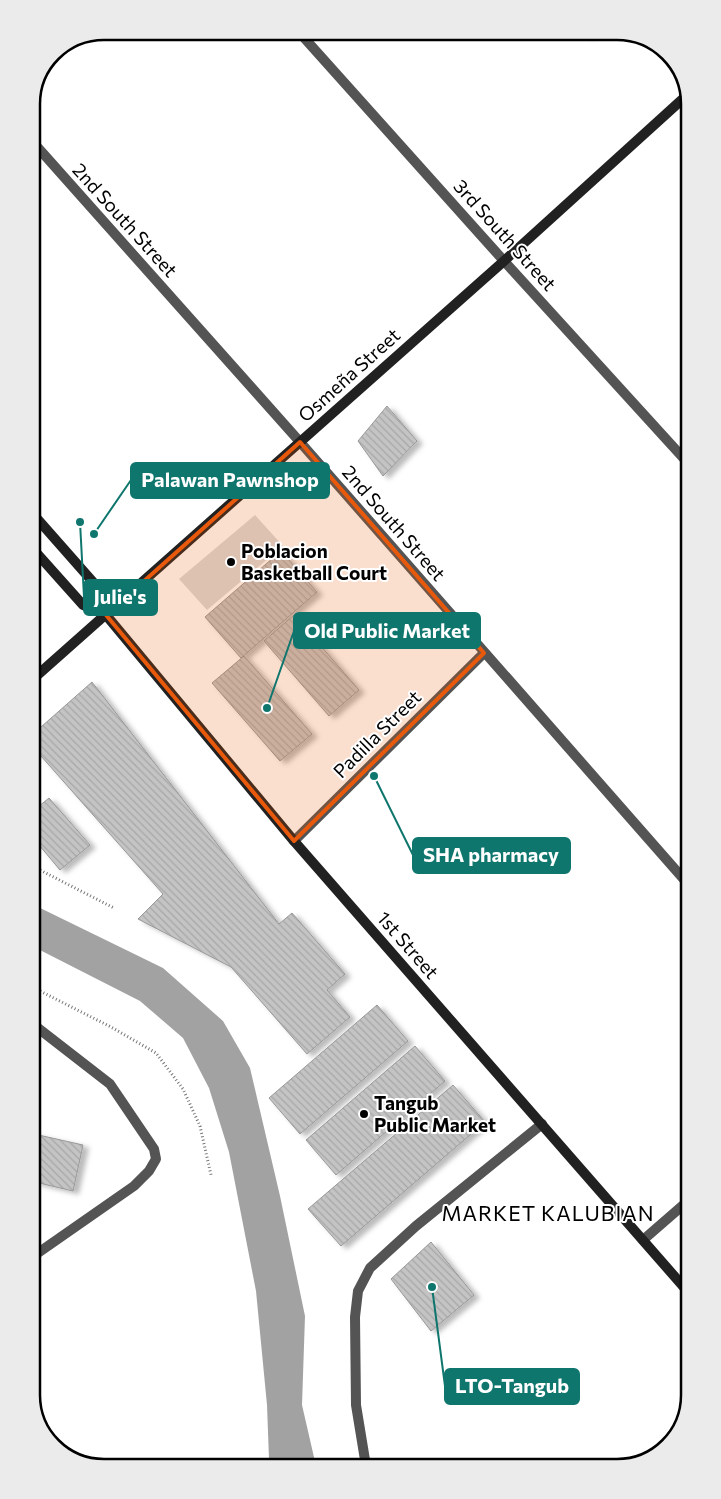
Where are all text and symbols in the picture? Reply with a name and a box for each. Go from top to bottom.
street label: 2nd South Street [68,158,183,281]
street label: 3rd South Street [449,174,562,295]
street label: Osmeña Street [293,323,404,426]
street label: 2nd South Street [338,460,451,585]
callout: Palawan Pawnshop [131,463,329,498]
text: Palawan Pawnshop [141,467,319,491]
place label: Poblacion Basketball Court [241,539,387,584]
marker: Poblacion Basketball Court [225,556,237,568]
callout: Julie's [84,580,157,615]
text: Julie's [93,584,147,608]
callout: Old Public Market [294,613,480,648]
text: Old Public Market [304,618,470,642]
street label: Padilla Street [328,685,425,782]
callout: SHA pharmacy [413,838,570,873]
text: SHA pharmacy [423,842,559,866]
street label: 1st Street [373,906,444,983]
place label: Tangub Public Market [374,1091,496,1136]
marker: Tangub Public Market [358,1108,370,1120]
district label: MARKET KALUBIAN [441,1200,655,1225]
callout: LTO-Tangub [445,1369,579,1404]
text: LTO-Tangub [455,1373,569,1397]

